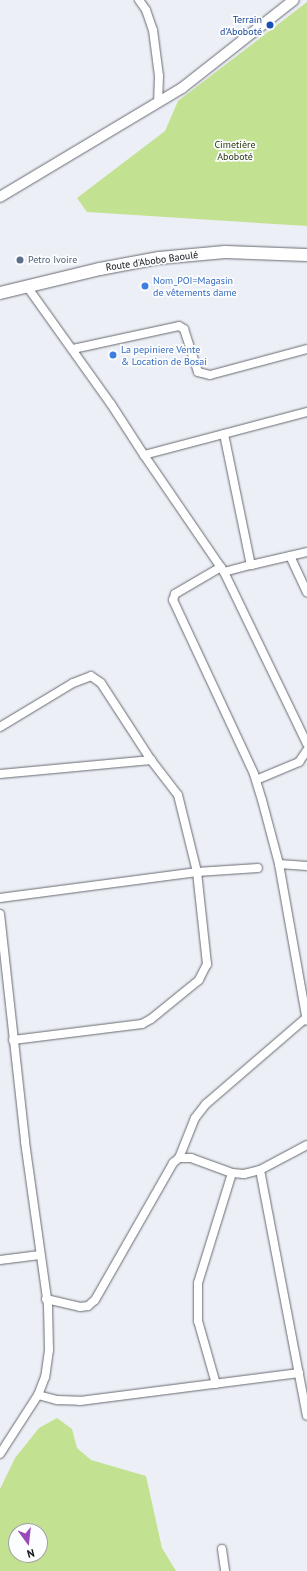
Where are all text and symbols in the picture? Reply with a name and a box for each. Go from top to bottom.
place label: Terrain d'Aboboté [220,13,262,36]
marker: Terrain d'Aboboté [265,20,275,30]
park label: Cimetière Aboboté [214,138,256,162]
street label: Route d'Abobo Baoulé [105,249,199,273]
place label: Petro Ivoire [28,254,77,266]
marker: Petro Ivoire [15,255,25,265]
place label: Nom_POI=Magasin de vêtements dame [153,274,237,298]
marker: Nom_POI=Magasin de vêtements dame [140,281,150,291]
place label: La pepiniere Vente & Location de Bosai [121,343,207,366]
marker: La pepiniere Vente & Location de Bosai [108,350,118,360]
north arrow [8,1523,48,1563]
text: N [26,1546,36,1561]

